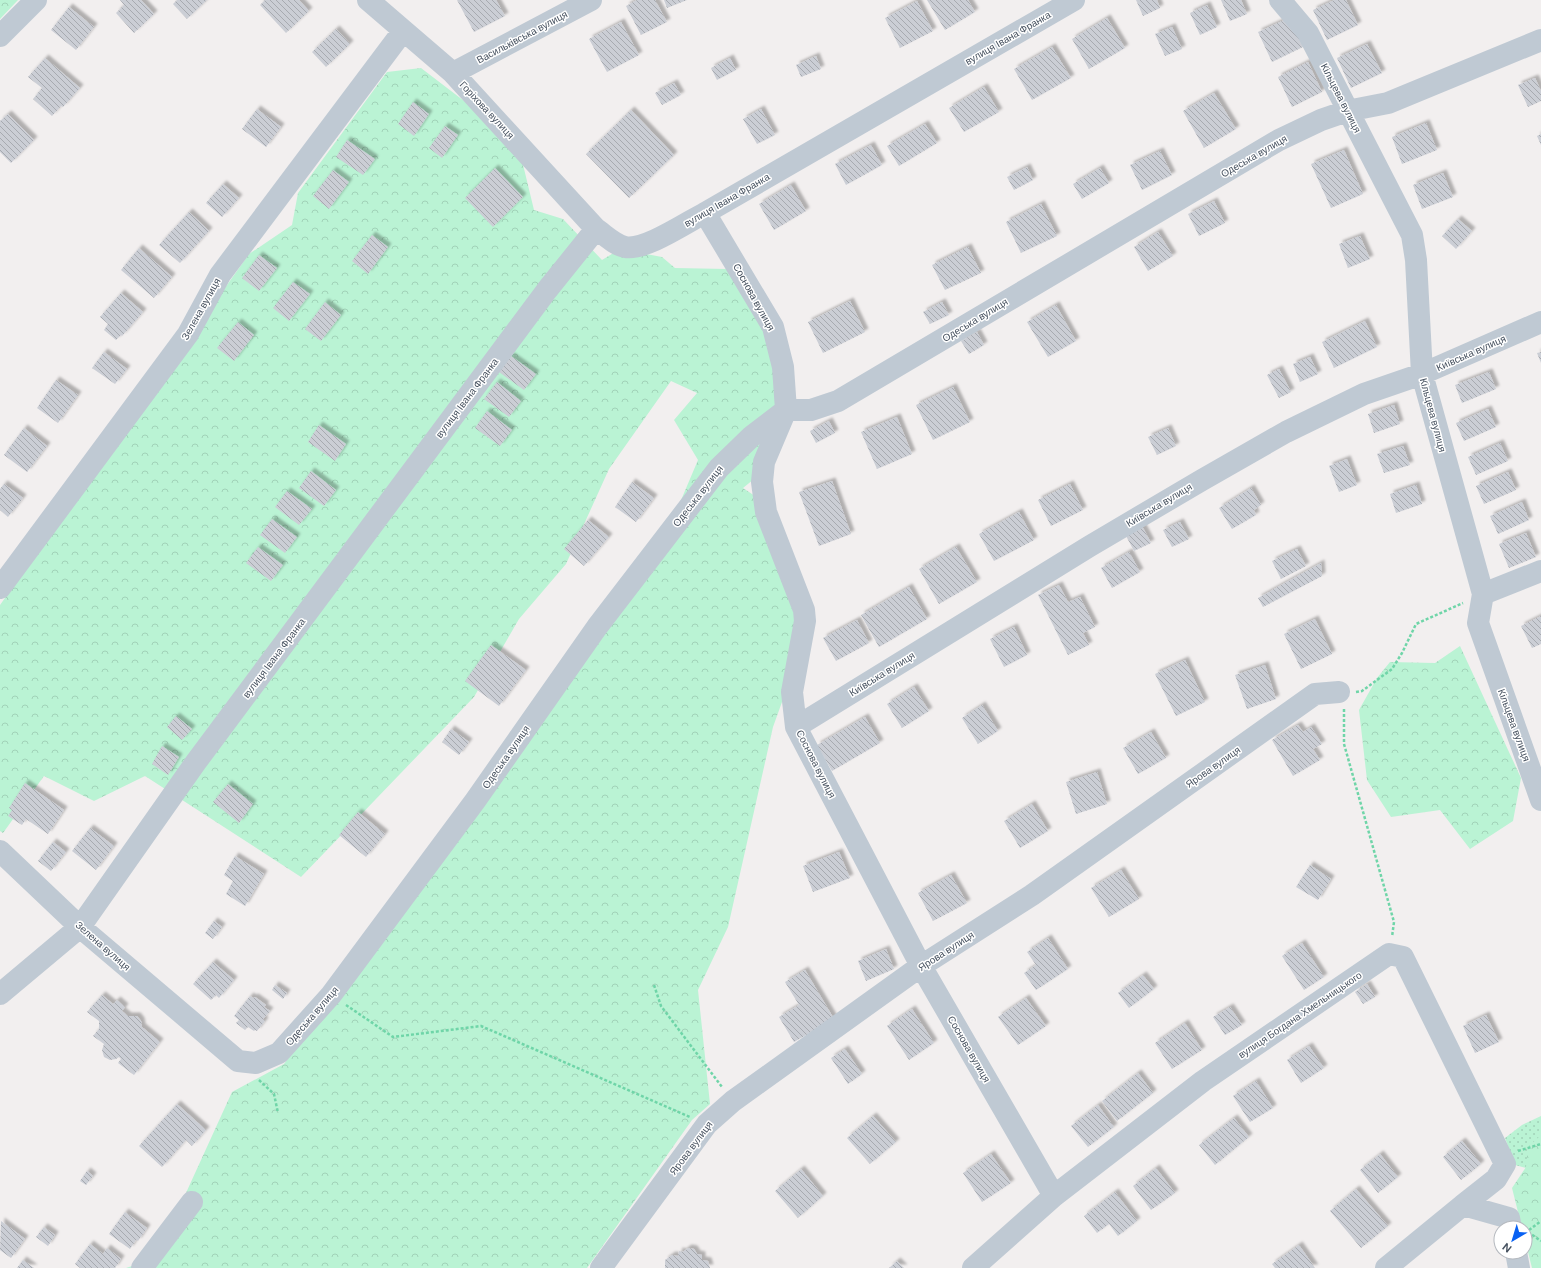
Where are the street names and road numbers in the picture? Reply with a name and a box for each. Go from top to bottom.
street label: Васильківська вулиця [474,8,570,66]
street label: вулиця Івана Франка [963,8,1054,68]
street label: Кільцева вулиця [1318,61,1364,135]
street label: Горіхова вулиця [457,78,517,142]
street label: Одеська вулиця [1219,132,1289,180]
street label: вулиця Івана Франка [682,170,773,230]
street label: Соснова вулиця [730,261,778,333]
street label: Зелена вулиця [179,276,223,342]
street label: Одеська вулиця [940,295,1010,345]
street label: Київська вулиця [1434,332,1508,374]
street label: вулиця Івана Франка [433,355,502,441]
street label: Кільцева вулиця [1417,377,1449,453]
street label: Одеська вулиця [670,463,726,529]
street label: Київська вулиця [1124,480,1194,530]
street label: вулиця Івана Франка [240,615,309,701]
street label: Київська вулиця [847,649,917,699]
street label: Кільцева вулиця [1495,687,1533,763]
street label: Одеська вулиця [479,723,533,791]
street label: Соснова вулиця [793,728,839,800]
street label: Ярова вулиця [1183,743,1243,791]
street label: Зелена вулиця [73,919,133,973]
street label: Ярова вулиця [916,928,976,974]
street label: вулиця Богдана Хмельницького [1236,968,1365,1061]
street label: Одеська вулиця [283,984,341,1048]
street label: Соснова вулиця [945,1013,993,1085]
street label: Ярова вулиця [666,1118,716,1178]

